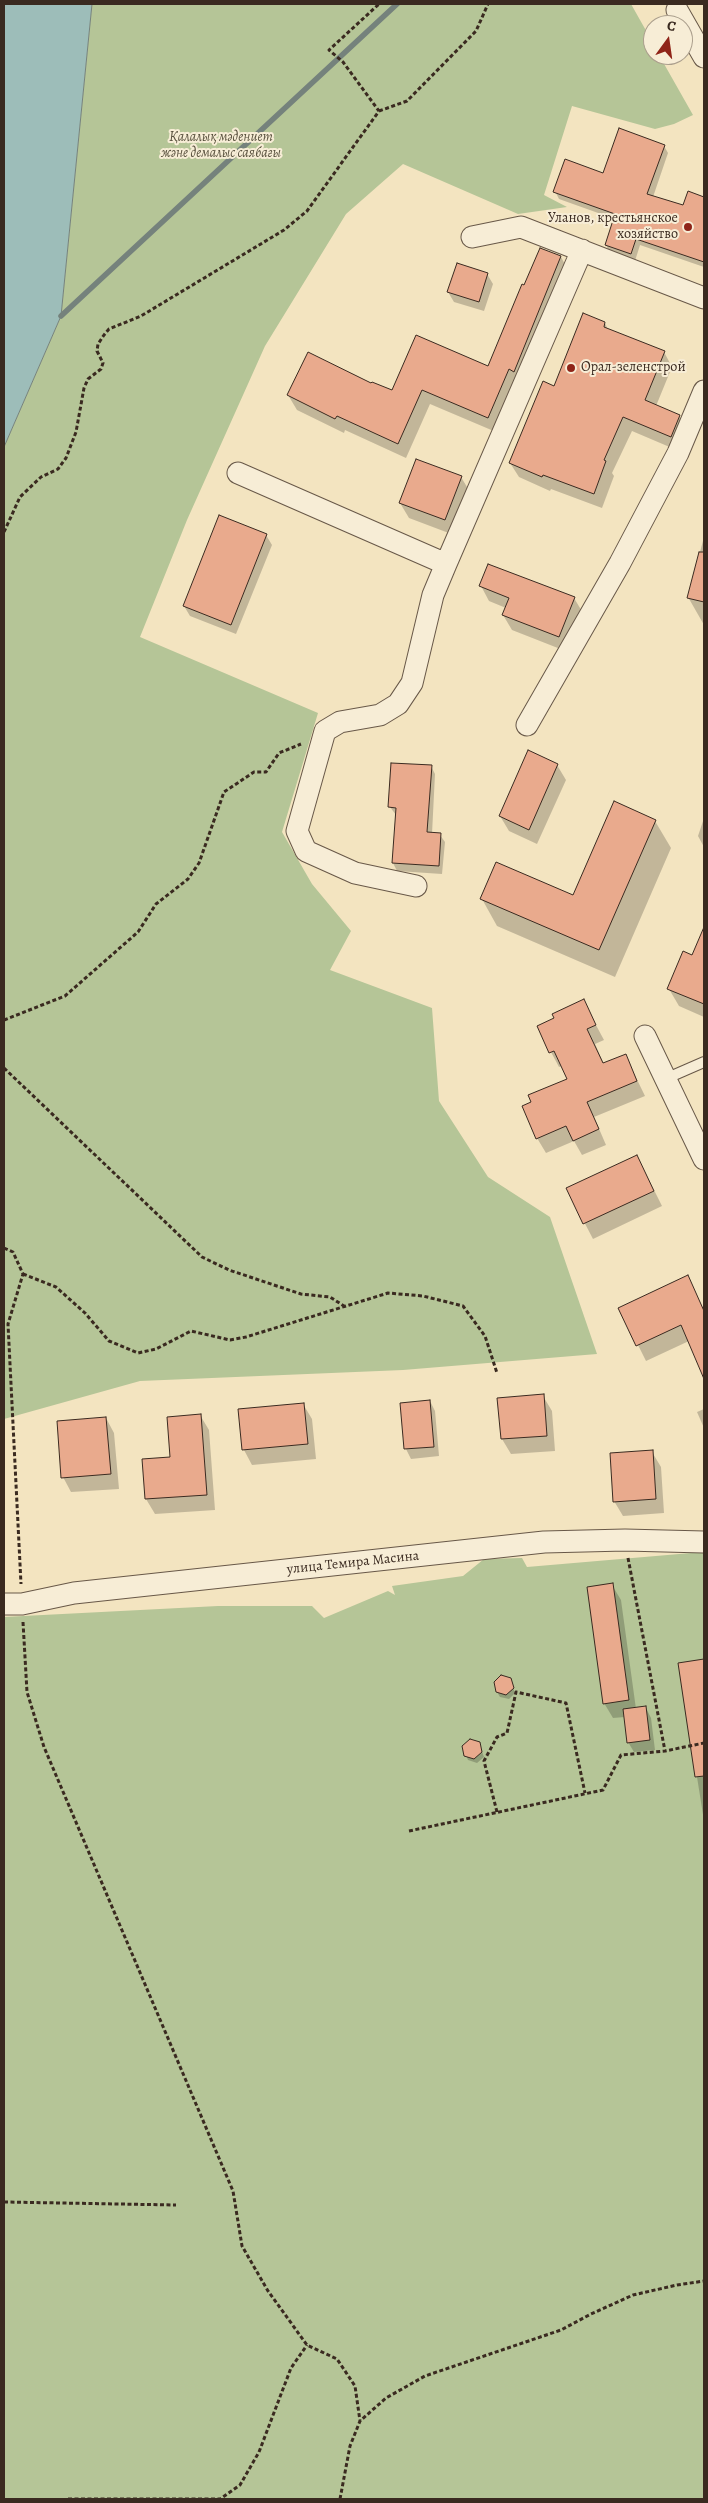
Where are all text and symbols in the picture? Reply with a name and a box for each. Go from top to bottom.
north arrow [643,15,693,65]
text: С [665,16,678,36]
park label: Қалалық мәдениет және демалыс саябағы [161,130,281,162]
place label: Уланов, крестьянское хозяйство [548,211,678,243]
marker: Уланов, крестьянское хозяйство [682,221,694,233]
place label: Орал-зеленстрой [581,360,686,376]
marker: Орал-зеленстрой [565,362,577,374]
street label: улица Темира Масина [286,1548,420,1578]

